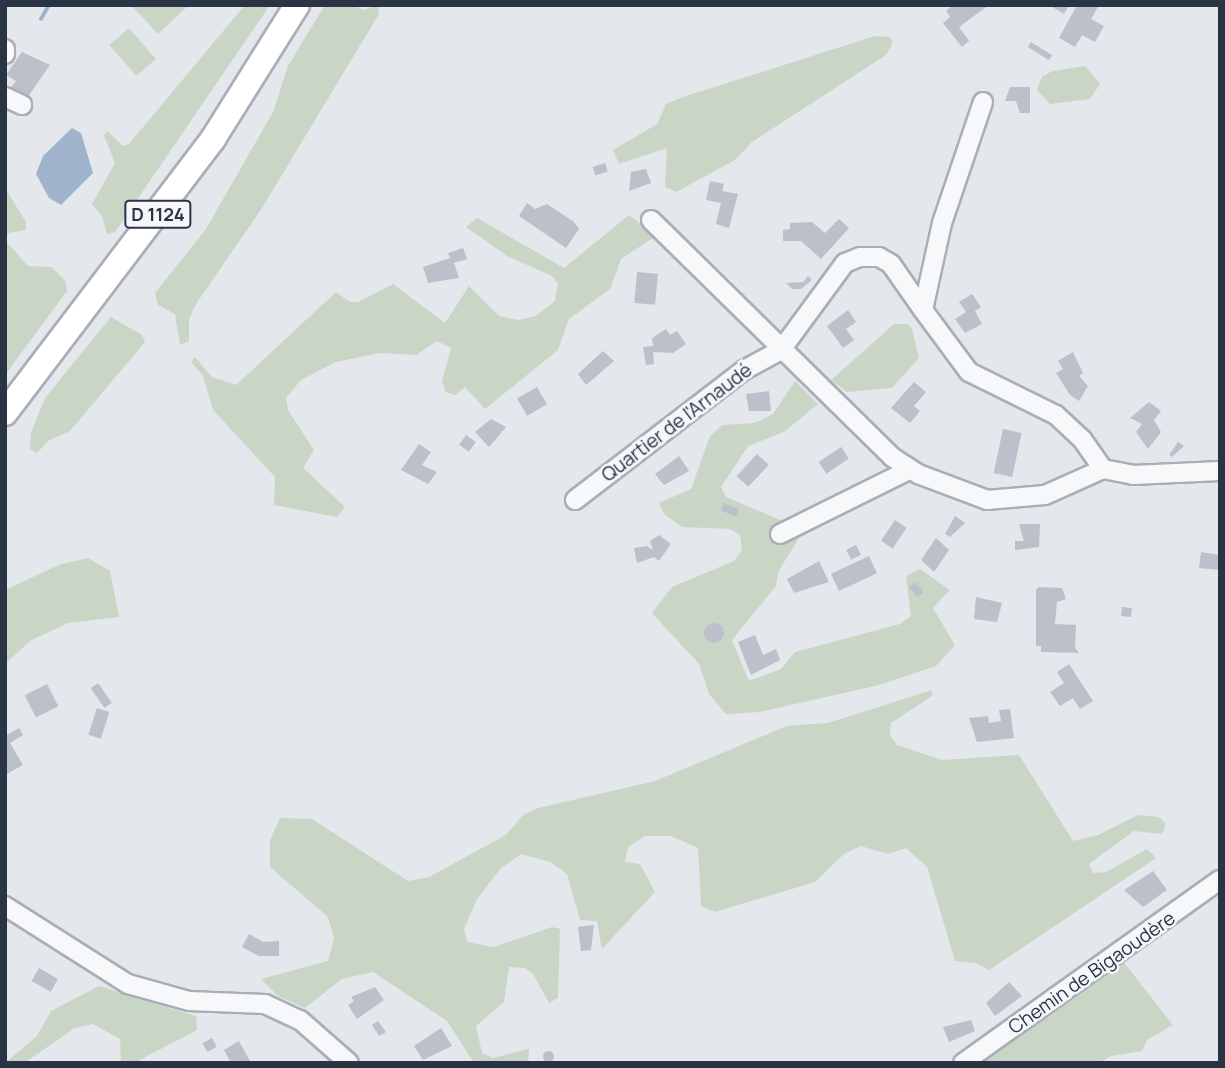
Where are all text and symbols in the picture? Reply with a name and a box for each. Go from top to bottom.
road number: D 1124 [123,200,193,229]
street label: Quartier de l'Arnaudé [597,359,757,487]
street label: Chemin de Bigaoudère [1004,907,1180,1039]

